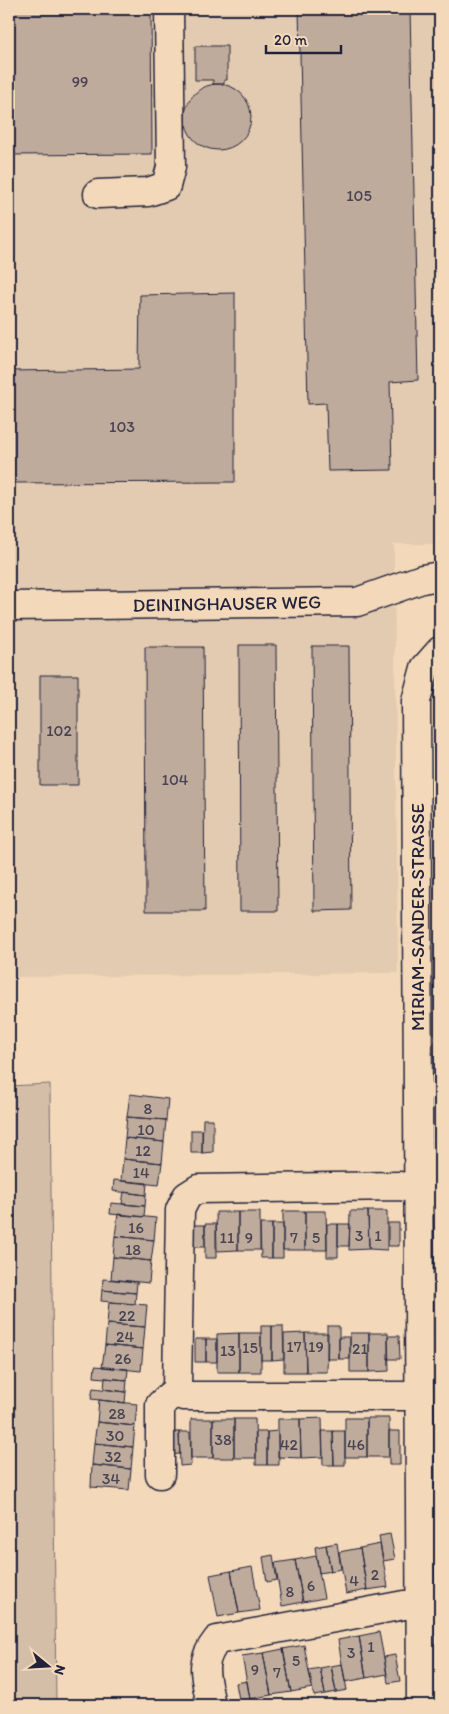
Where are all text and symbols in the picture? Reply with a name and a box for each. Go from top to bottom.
scale bar [266,22,342,54]
text: 20 m [274,31,308,49]
house number: 99 [72,72,88,91]
house number: 105 [346,186,372,205]
house number: 103 [109,417,135,436]
street label: DEININGHAUSER WEG [133,590,321,617]
house number: 102 [46,721,72,740]
house number: 104 [162,770,189,789]
street label: MIRIAM-SANDER-STRASSE [406,803,429,1031]
house number: 8 [144,1099,153,1118]
house number: 10 [137,1120,155,1139]
house number: 12 [135,1141,152,1160]
house number: 14 [132,1163,150,1182]
house number: 16 [128,1218,144,1237]
house number: 3 [355,1226,364,1245]
house number: 1 [374,1226,382,1245]
house number: 11 [220,1228,235,1247]
house number: 9 [245,1228,253,1247]
house number: 7 [290,1228,298,1247]
house number: 5 [312,1228,320,1247]
house number: 18 [125,1240,141,1259]
house number: 22 [119,1306,136,1325]
house number: 24 [116,1327,134,1346]
house number: 17 [286,1337,302,1356]
house number: 19 [308,1337,324,1356]
house number: 15 [242,1338,258,1357]
house number: 21 [352,1339,368,1358]
house number: 13 [220,1341,236,1360]
house number: 26 [115,1349,131,1368]
house number: 28 [108,1404,126,1423]
house number: 30 [106,1426,124,1445]
house number: 38 [214,1430,232,1449]
house number: 42 [280,1435,299,1454]
house number: 46 [347,1435,365,1454]
house number: 32 [104,1447,122,1466]
house number: 34 [102,1469,121,1488]
house number: 2 [371,1565,380,1584]
house number: 4 [349,1571,359,1590]
house number: 6 [307,1576,315,1595]
house number: 8 [286,1582,295,1601]
house number: 1 [367,1637,375,1656]
north arrow [22,1642,72,1692]
house number: 3 [347,1643,356,1662]
house number: 5 [292,1651,300,1670]
house number: 9 [251,1660,259,1679]
text: N [50,1663,69,1677]
house number: 7 [273,1663,281,1682]

